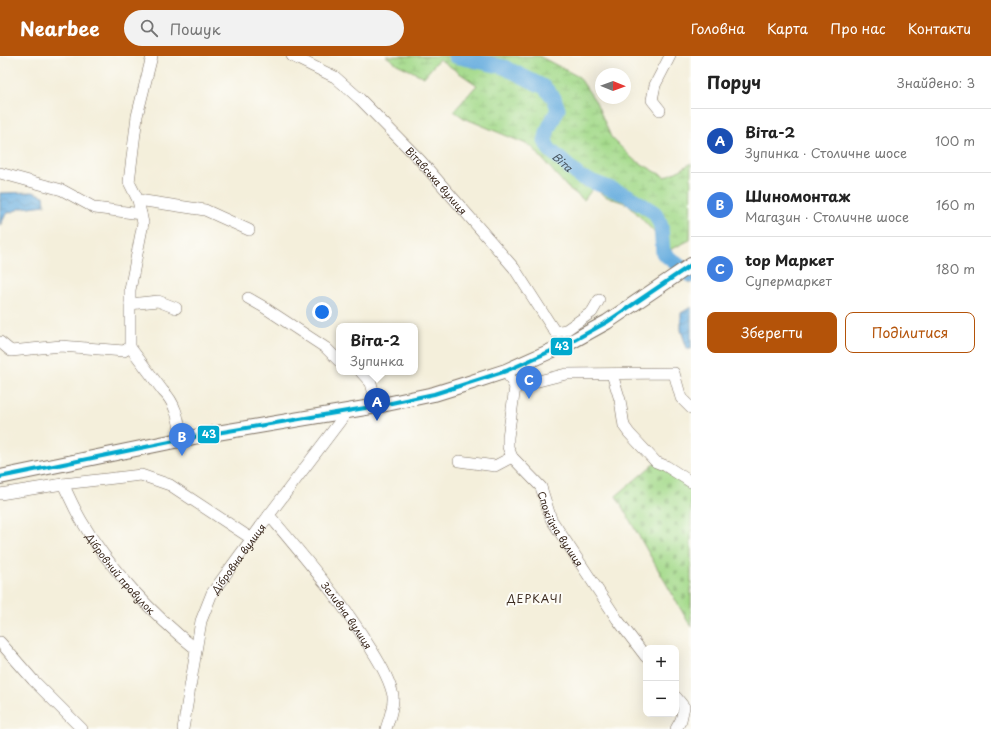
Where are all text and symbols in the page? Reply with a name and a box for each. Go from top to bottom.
search box [124,10,404,46]
text: Nearbee [20,14,100,42]
icon: search [138,17,160,39]
text: Пошук [170,17,221,40]
text: Головна [691,18,745,39]
text: Карта [767,18,808,39]
text: Про нас [830,18,886,39]
text: Контакти [908,18,971,39]
north arrow [595,68,631,104]
text: Поруч [707,69,761,95]
text: Знайдено: 3 [897,73,975,92]
text: Віта-2 [745,120,795,143]
text: A [715,131,725,150]
text: 100 m [935,131,975,150]
street label: Вітавська вулиця [403,143,471,217]
text: Зупинка · Столичне шосе [745,143,907,162]
water label: Віта [549,148,577,176]
text: Шиномонтаж [745,184,850,207]
text: B [716,195,724,214]
text: 160 m [936,195,975,214]
text: Магазин · Столичне шосе [745,207,909,226]
text: top Маркет [745,248,834,271]
text: C [715,259,725,278]
text: 180 m [936,259,975,278]
text: Супермаркет [745,271,832,290]
your location [312,302,332,322]
button: Зберегти [707,312,837,353]
button: Поділитися [845,312,975,353]
popup [336,323,418,375]
text: Віта-2 [350,328,400,351]
line badge: 43 [550,337,573,356]
text: 43 [555,337,569,354]
text: Зупинка [350,351,404,370]
pin: C [516,366,542,399]
pin: A [364,388,390,421]
pin: B [169,423,195,456]
line badge: 43 [197,425,220,444]
text: 43 [202,425,216,442]
street label: Спокійна вулиця [535,489,588,569]
street label: Дібровна вулиця [206,520,268,597]
street label: Дібровний провулок [83,529,159,617]
street label: Заливна вулиця [318,577,376,651]
district label: ДЕРКАЧІ [506,590,563,607]
map controls [643,645,679,717]
button: + [643,645,679,681]
button: − [643,681,679,717]

